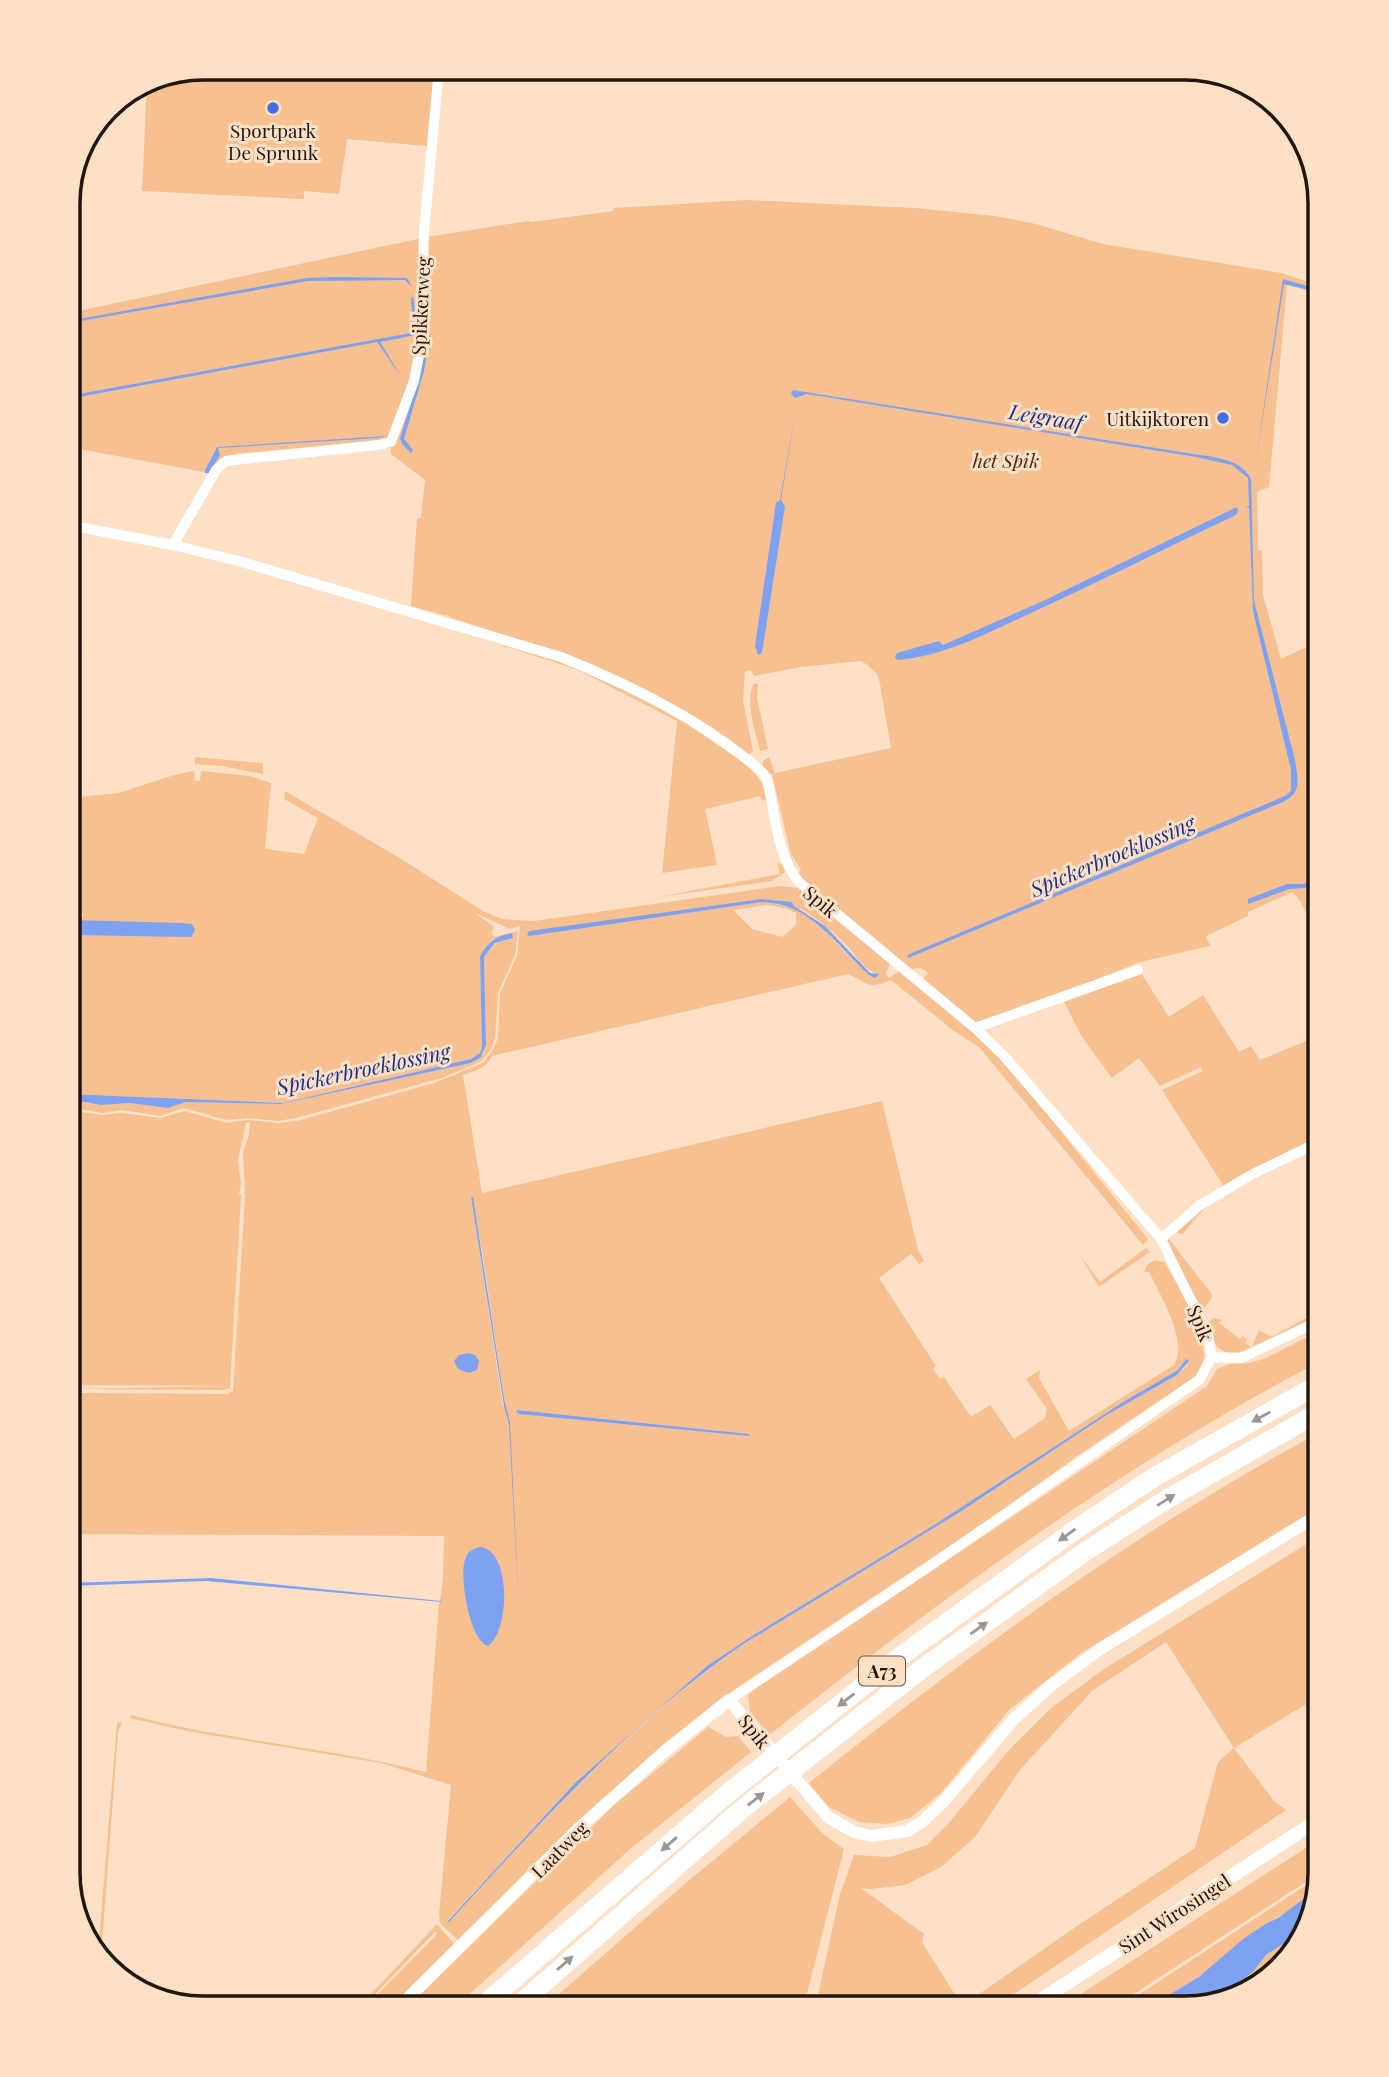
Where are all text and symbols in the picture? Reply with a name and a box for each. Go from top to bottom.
marker: Sportpark De Sprunk [265,100,281,116]
place label: Sportpark De Sprunk [228,117,319,165]
street label: Spikkerweg [404,256,436,356]
water label: Leigraaf [1006,396,1089,436]
place label: Uitkijktoren [1106,405,1210,431]
marker: Uitkijktoren [1215,410,1231,426]
park label: het Spik [972,447,1040,473]
water label: Spickerbroeklossing [1024,807,1200,903]
street label: Spik [798,879,844,923]
water label: Spickerbroeklossing [273,1036,454,1100]
street label: Spik [1182,1301,1220,1346]
one-way arrow [1252,1411,1271,1423]
one-way arrow [1157,1493,1176,1506]
one-way arrow [1058,1528,1076,1542]
one-way arrow [970,1621,988,1635]
road number: A73 [859,1656,905,1686]
one-way arrow [837,1693,855,1708]
street label: Spik [733,1708,777,1754]
one-way arrow [747,1792,764,1807]
street label: Laatweg [525,1815,593,1883]
one-way arrow [660,1836,678,1852]
street label: Sint Wirosingel [1113,1867,1235,1959]
one-way arrow [556,1955,574,1971]

